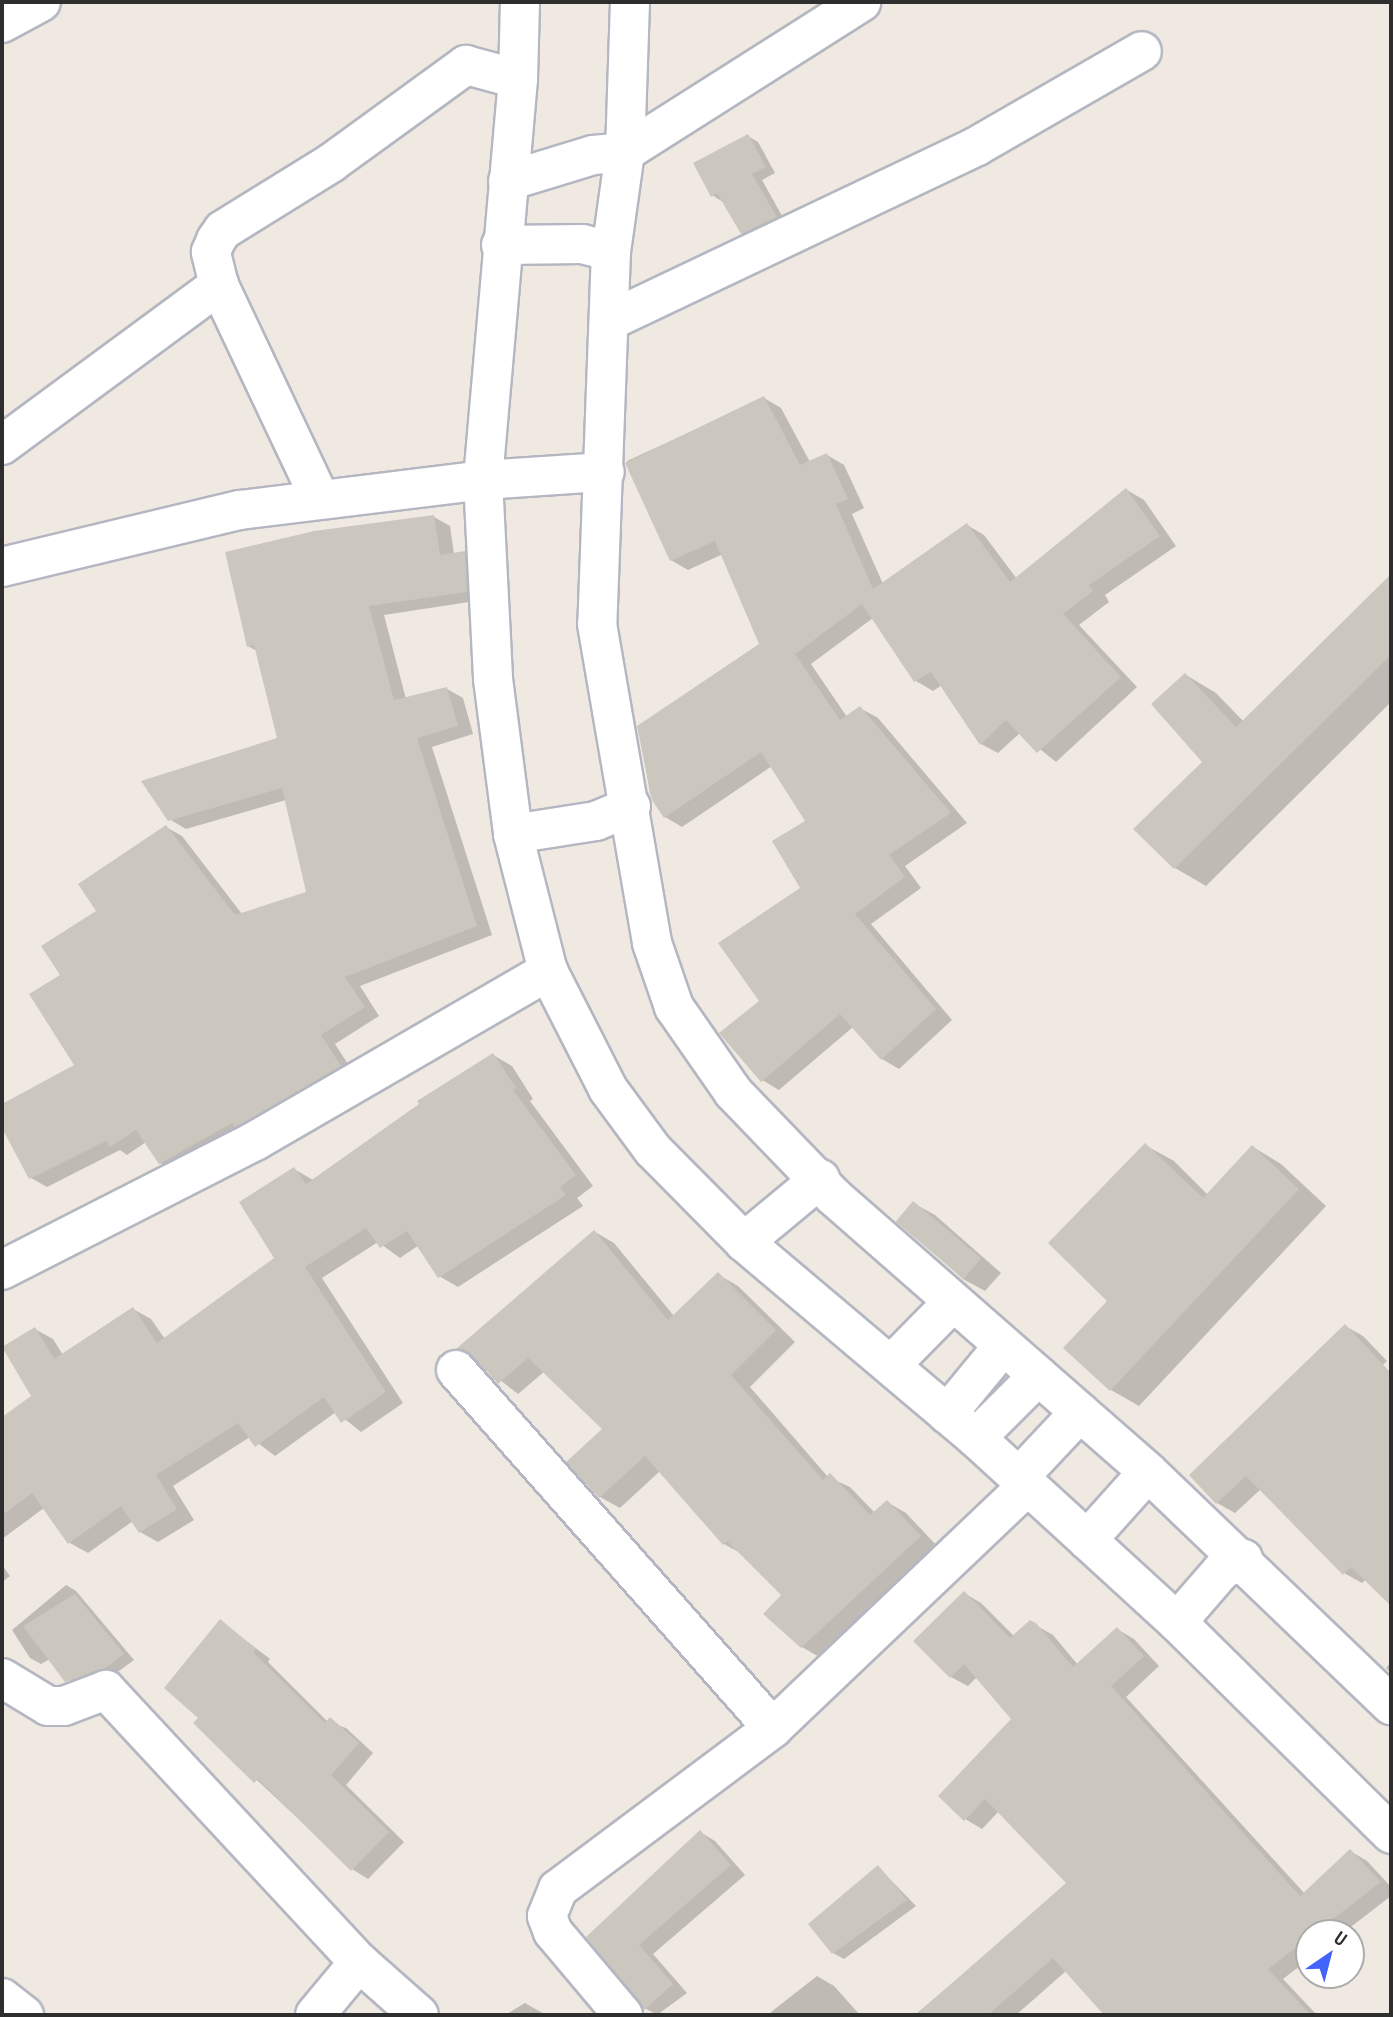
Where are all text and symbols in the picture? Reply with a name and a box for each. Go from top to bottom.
north arrow [1295,1919,1365,1989]
text: U [1330,1926,1352,1951]

